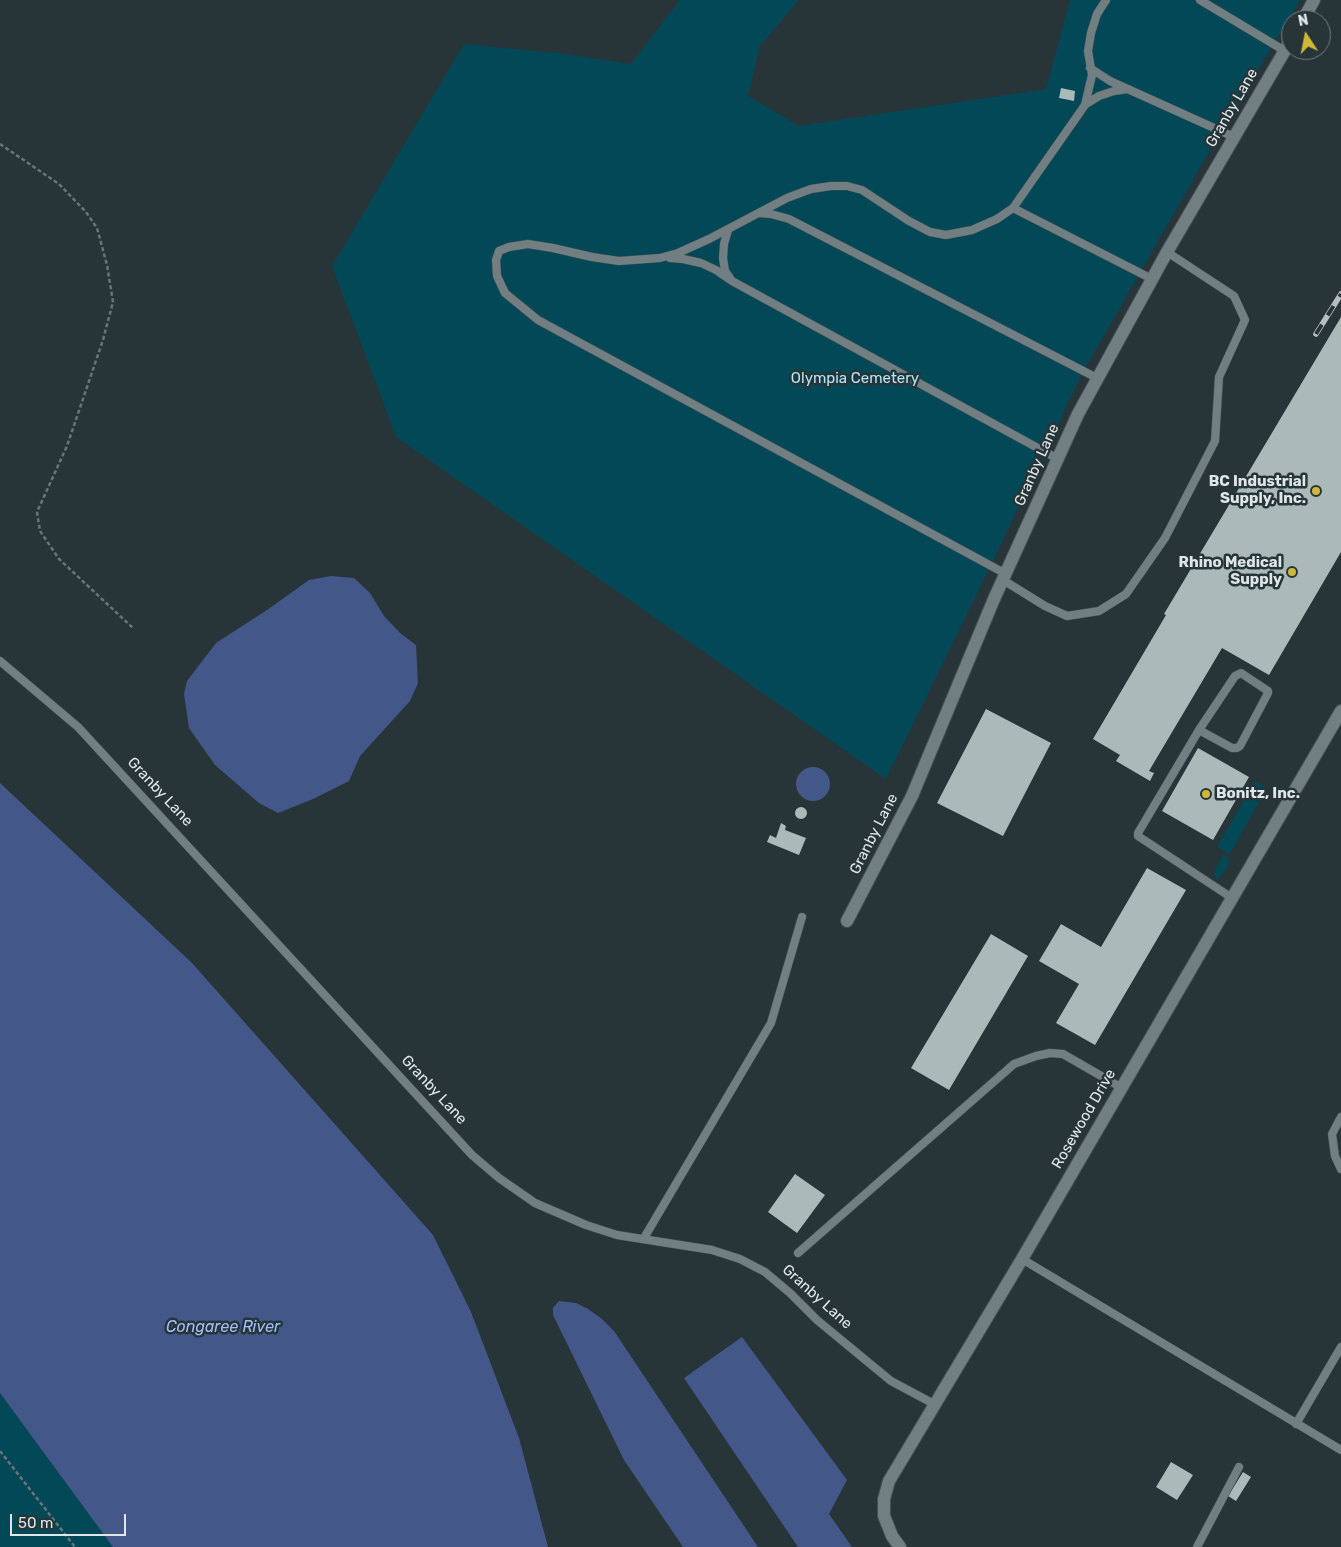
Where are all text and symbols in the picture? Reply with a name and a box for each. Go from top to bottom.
north arrow [1281,10,1331,60]
text: N [1297,11,1310,30]
street label: Granby Lane [1202,65,1262,151]
park label: Olympia Cemetery [791,370,919,388]
street label: Granby Lane [1011,421,1063,509]
place label: BC Industrial Supply, Inc. [1209,473,1306,508]
marker: BC Industrial Supply, Inc. [1310,485,1322,497]
place label: Rhino Medical Supply [1179,554,1282,589]
marker: Rhino Medical Supply [1286,566,1298,578]
street label: Granby Lane [123,754,197,830]
place label: Bonitz, Inc. [1216,785,1300,803]
marker: Bonitz, Inc. [1200,788,1212,800]
street label: Granby Lane [846,791,902,877]
street label: Granby Lane [397,1052,471,1128]
street label: Rosewood Drive [1048,1066,1120,1172]
street label: Granby Lane [778,1261,856,1333]
water label: Congaree River [166,1317,280,1337]
scale bar [12,1504,129,1536]
text: 50 m [18,1514,53,1532]

